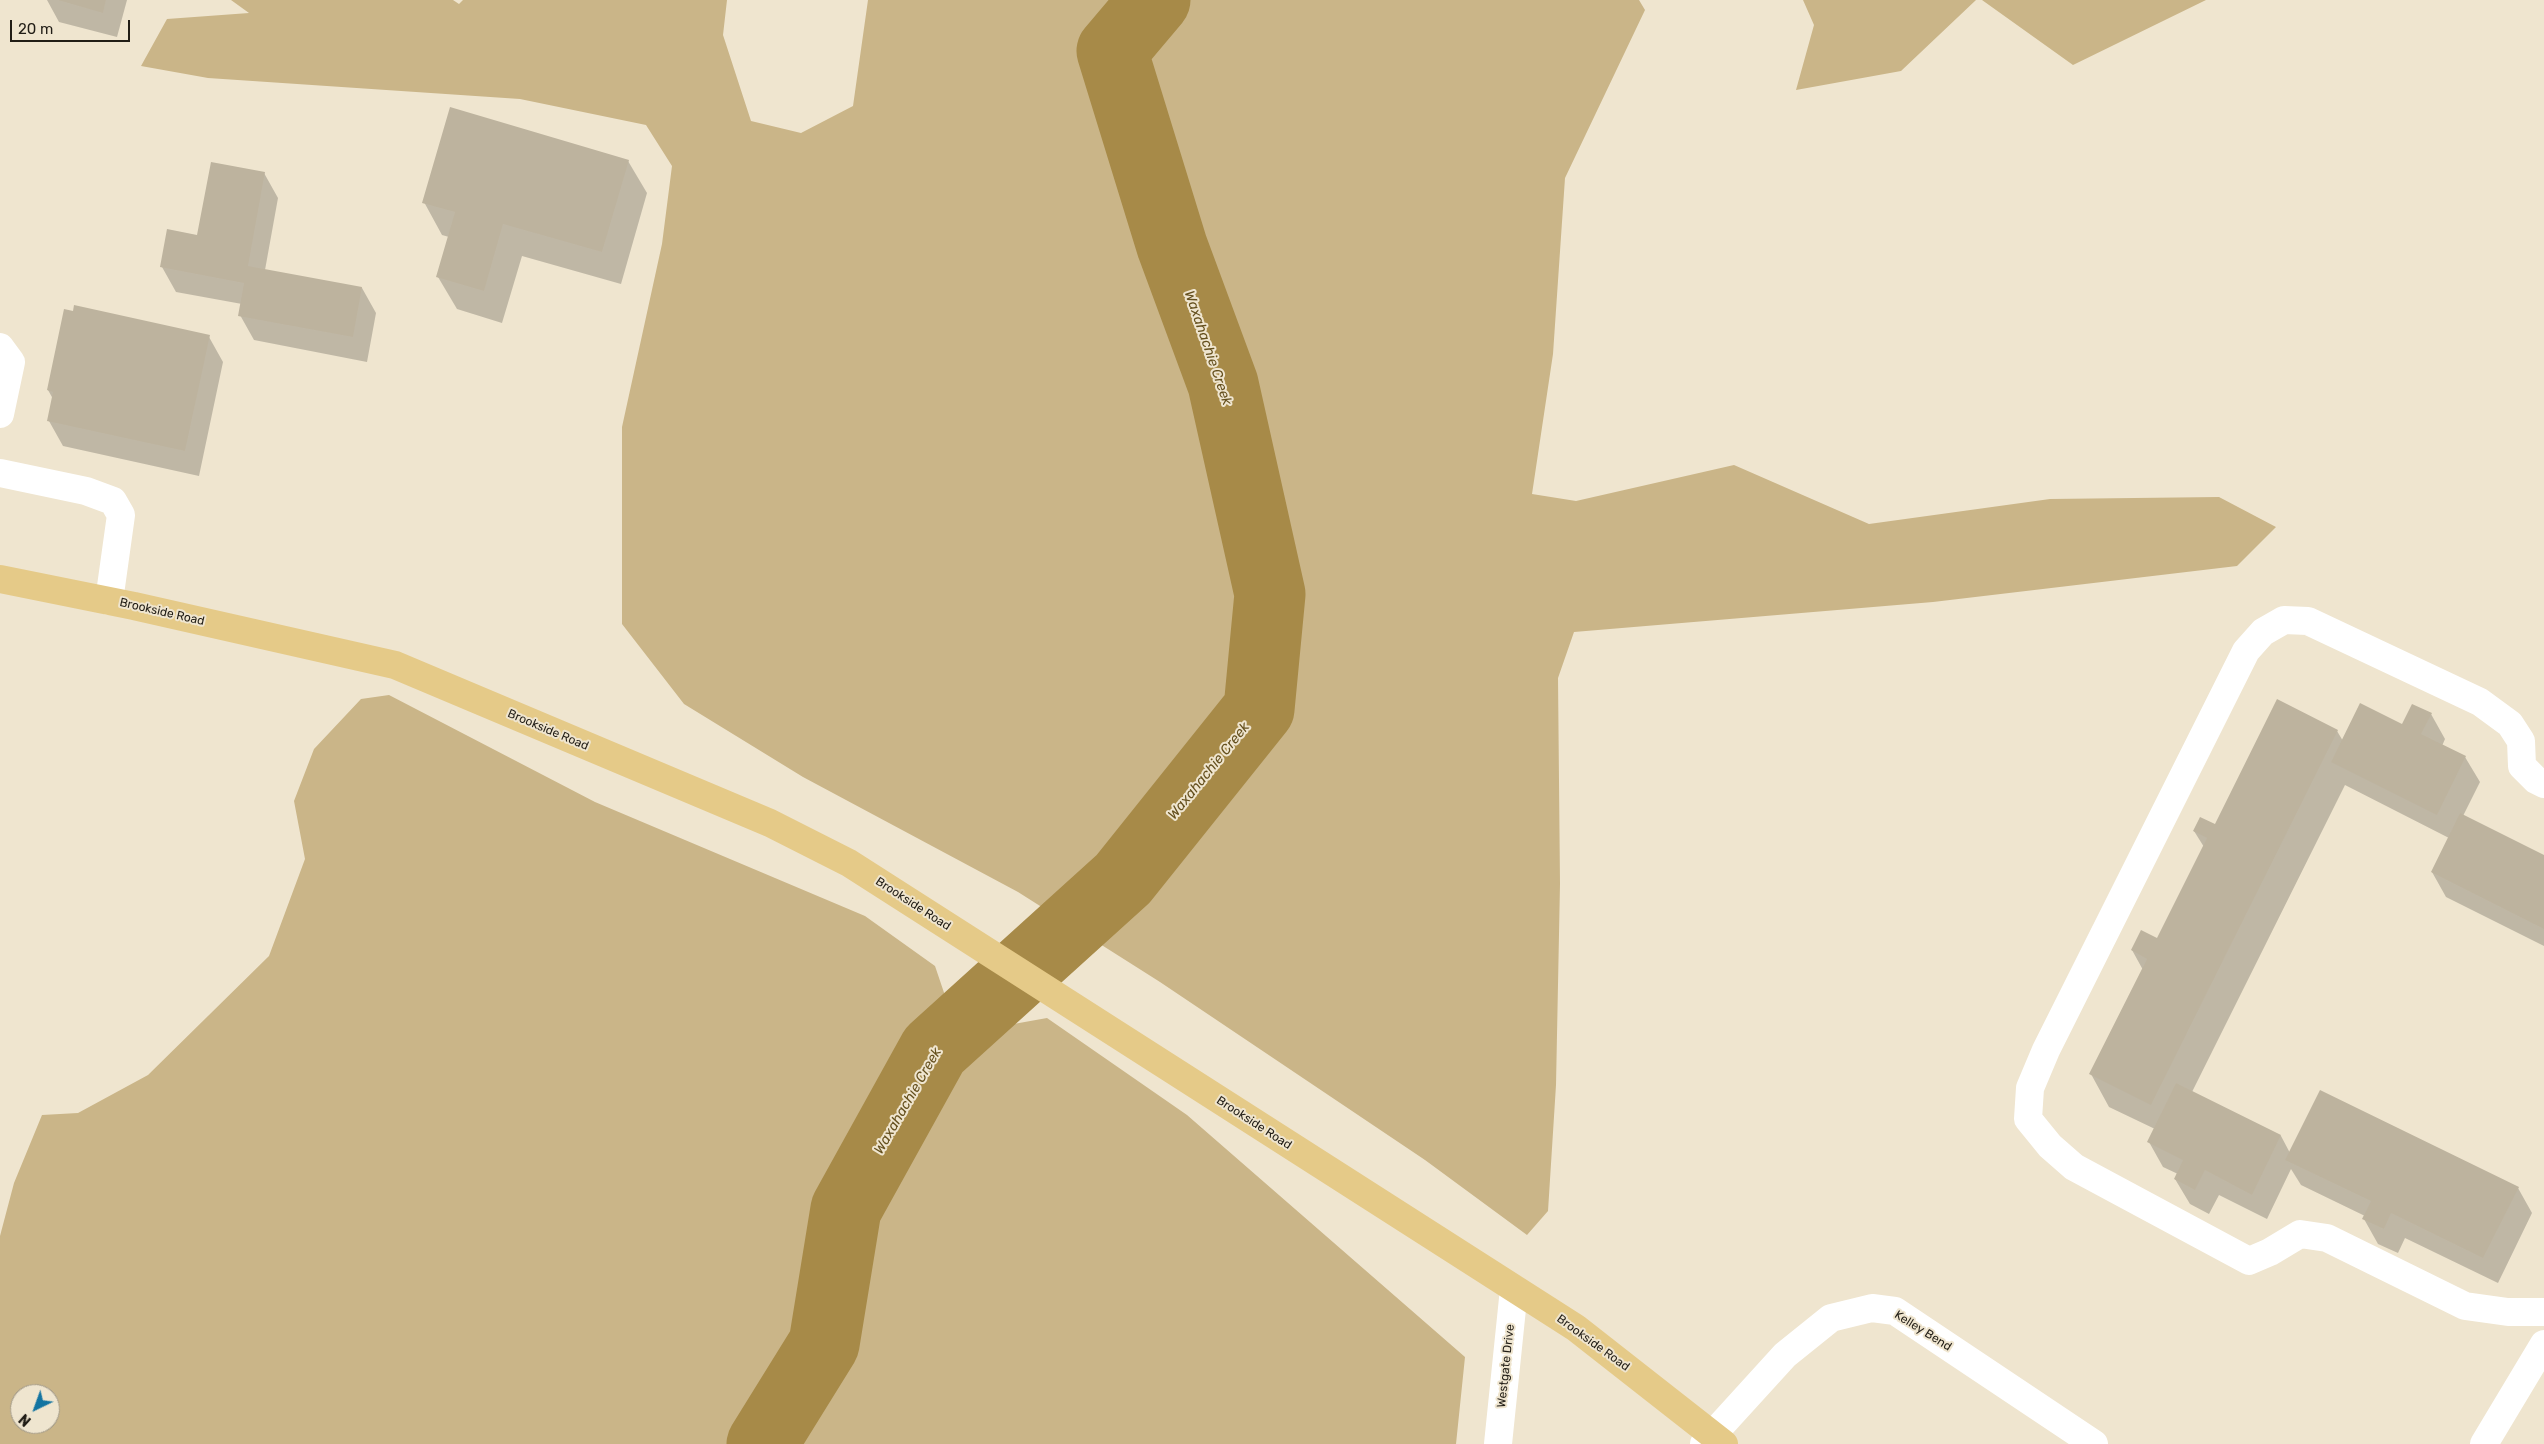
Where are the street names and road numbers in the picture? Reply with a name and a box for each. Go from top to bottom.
street label: Brookside Road [118,595,206,629]
street label: Brookside Road [505,706,591,754]
street label: Brookside Road [873,874,953,934]
street label: Brookside Road [1214,1093,1294,1153]
street label: Kelley Bend [1892,1308,1954,1354]
street label: Brookside Road [1554,1312,1632,1374]
street label: Westgate Drive [1494,1324,1518,1408]

